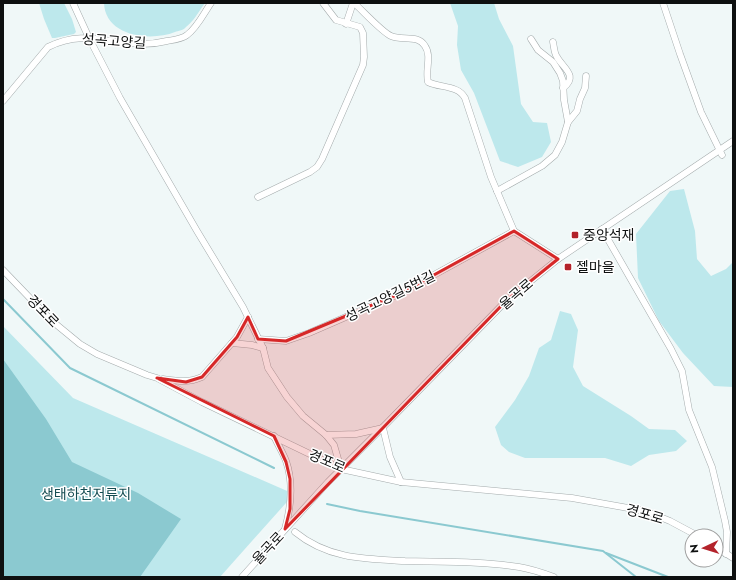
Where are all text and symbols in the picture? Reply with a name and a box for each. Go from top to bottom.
street label: 성곡고양길 [81,29,147,53]
place label: 중앙석재 [583,225,635,245]
marker: 중앙석재 [570,230,580,240]
place label: 젤마을 [576,257,615,277]
marker: 젤마을 [563,262,573,272]
street label: 성곡고양길5번길 [342,266,438,326]
street label: 율곡로 [495,274,537,314]
street label: 경포로 [22,290,64,332]
street label: 경포로 [305,444,349,478]
park label: 생태하천저류지 [41,484,131,504]
street label: 경포로 [624,499,666,529]
street label: 율곡로 [248,527,289,569]
north arrow [684,528,724,568]
text: N [686,544,702,554]

